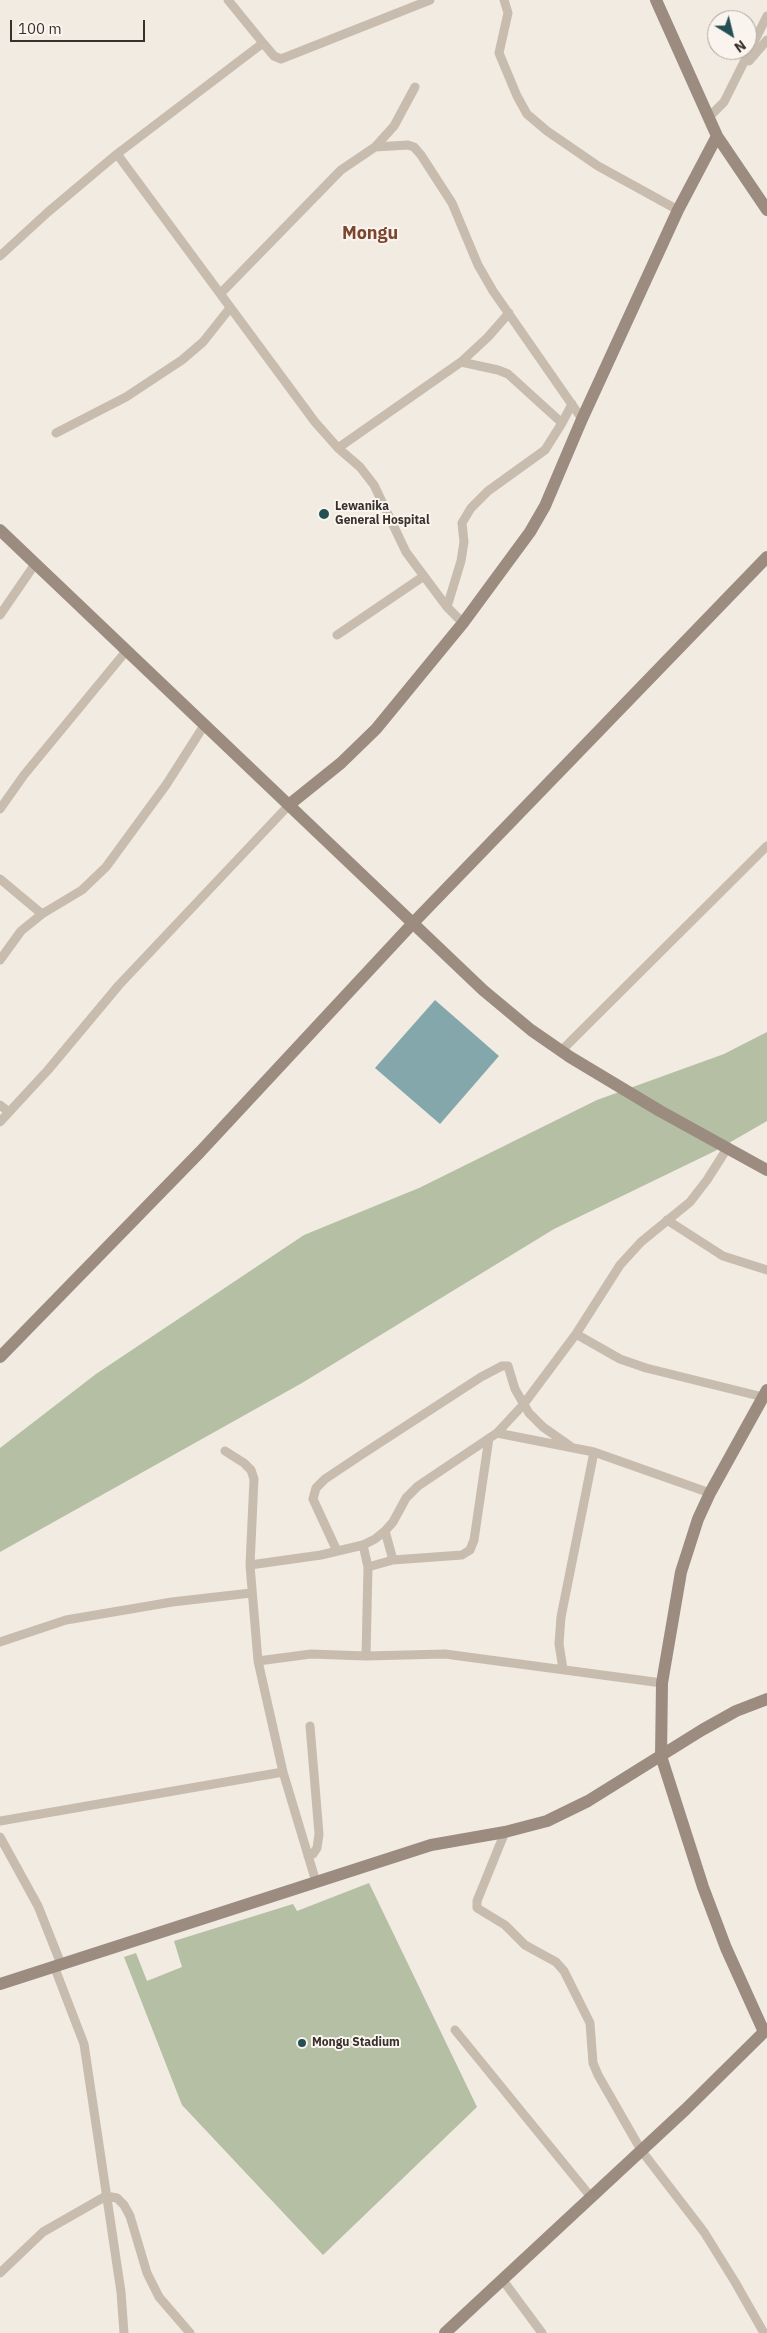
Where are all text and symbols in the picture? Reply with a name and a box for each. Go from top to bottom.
scale bar [12,10,148,42]
north arrow [707,10,757,60]
text: 100 m [18,19,62,38]
text: N [731,36,750,57]
district label: Mongu [342,223,398,245]
place label: Lewanika General Hospital [335,500,430,528]
marker: Lewanika General Hospital [317,507,331,521]
place label: Mongu Stadium [312,2036,400,2050]
marker: Mongu Stadium [296,2037,308,2049]

